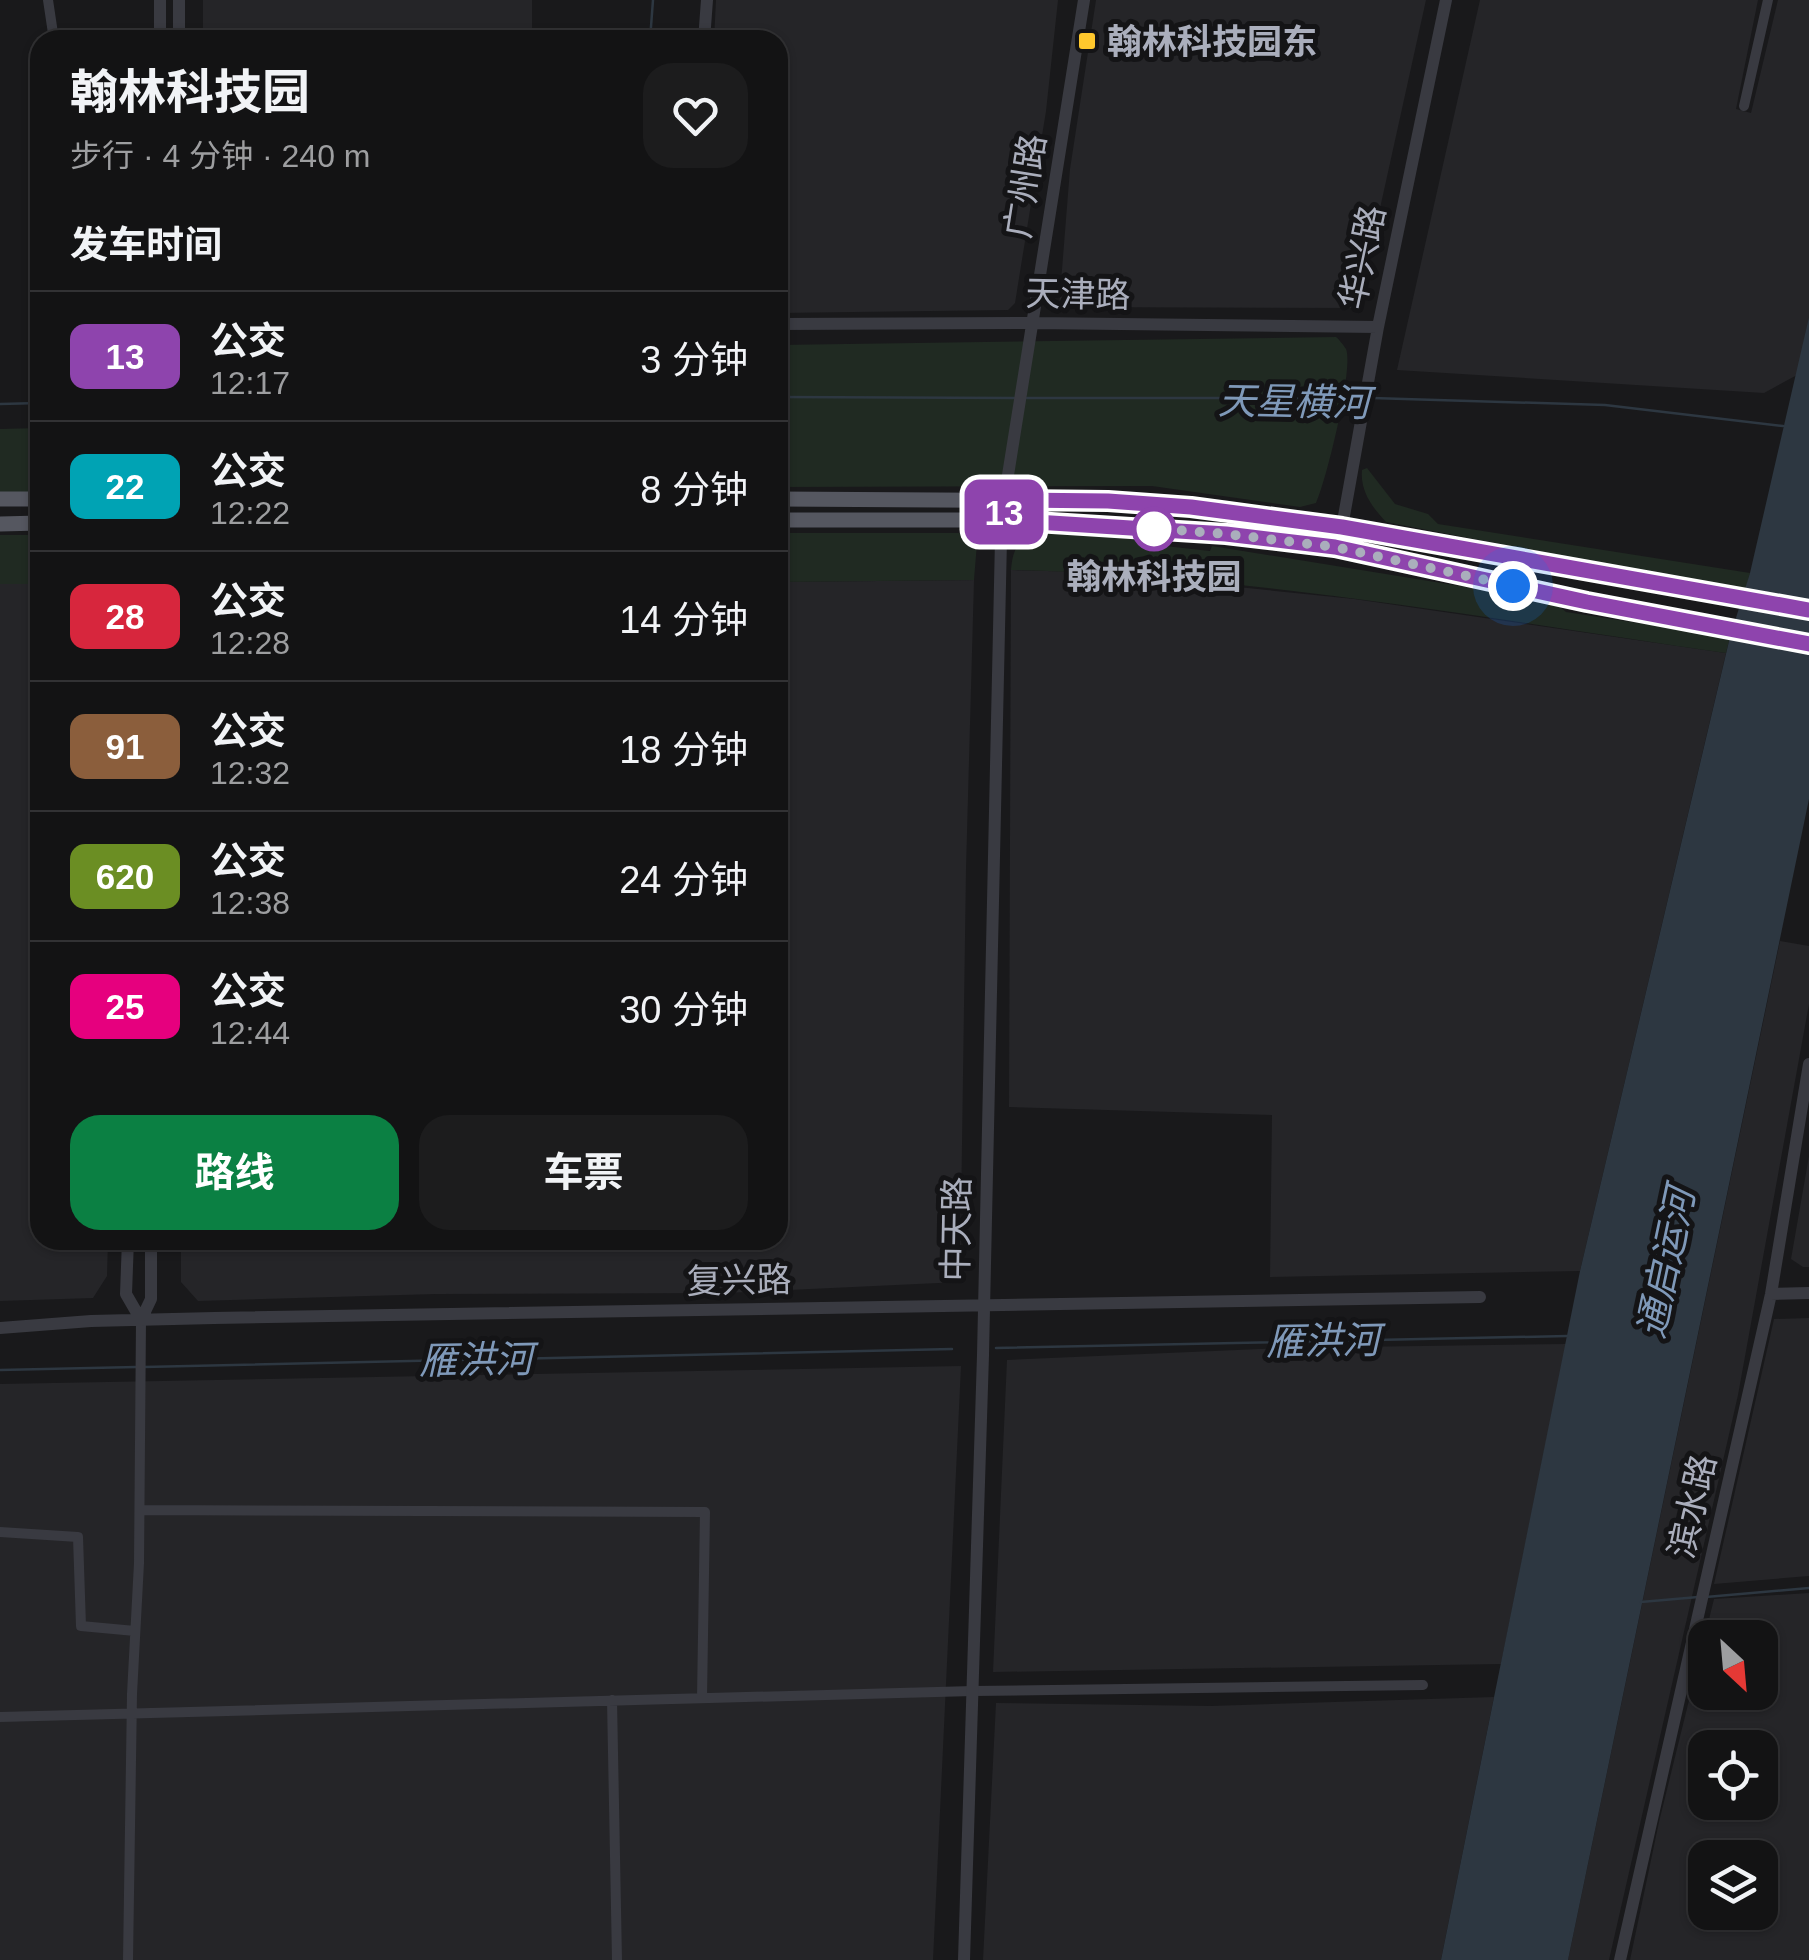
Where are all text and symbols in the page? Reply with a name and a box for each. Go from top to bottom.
place label: 翰林科技园东 [1107,22,1317,61]
marker: 翰林科技园东 [1076,30,1098,52]
button: heart [643,63,748,168]
text: 翰林科技园 [70,66,310,119]
street label: 广州路 [998,131,1052,241]
text: 步行 · 4 分钟 · 240 m [70,138,371,174]
street label: 华兴路 [1332,202,1392,312]
text: 发车时间 [70,224,222,266]
street label: 天津路 [1025,274,1131,314]
text: 公交 [210,320,286,362]
text: 13 [106,337,144,376]
text: 3 分钟 [640,339,748,381]
text: 12:17 [210,365,290,401]
water label: 天星横河 [1218,380,1377,424]
text: 公交 [210,450,286,492]
text: 22 [106,467,144,506]
text: 8 分钟 [640,469,748,511]
line badge: 13 [959,480,1049,544]
text: 13 [985,493,1023,532]
text: 12:22 [210,495,290,531]
marker: 翰林科技园 [1133,508,1175,550]
place label: 翰林科技园 [1066,557,1242,596]
your location [1488,561,1538,611]
text: 公交 [210,580,286,622]
text: 28 [106,597,144,636]
text: 14 分钟 [619,599,748,641]
text: 12:28 [210,625,290,661]
text: 公交 [210,710,286,752]
text: 91 [106,727,144,766]
text: 18 分钟 [619,729,748,771]
text: 12:32 [210,755,290,791]
text: 公交 [210,840,286,882]
text: 620 [96,857,154,896]
text: 24 分钟 [619,859,748,901]
text: 12:38 [210,885,290,921]
text: 公交 [210,970,286,1012]
text: 25 [106,987,144,1026]
text: 30 分钟 [619,989,748,1031]
text: 12:44 [210,1015,290,1051]
button: 路线 [70,1115,399,1230]
button: 车票 [419,1115,748,1230]
street label: 中天路 [936,1176,976,1282]
water label: 通启运河 [1630,1177,1704,1342]
street label: 复兴路 [686,1260,792,1300]
water label: 雁洪河 [1266,1319,1387,1363]
water label: 雁洪河 [419,1338,540,1382]
street label: 滨水路 [1661,1450,1723,1562]
north arrow [1688,1620,1778,1710]
map controls [1688,1620,1778,1930]
button: locate [1688,1730,1778,1820]
button: layers [1688,1840,1778,1930]

